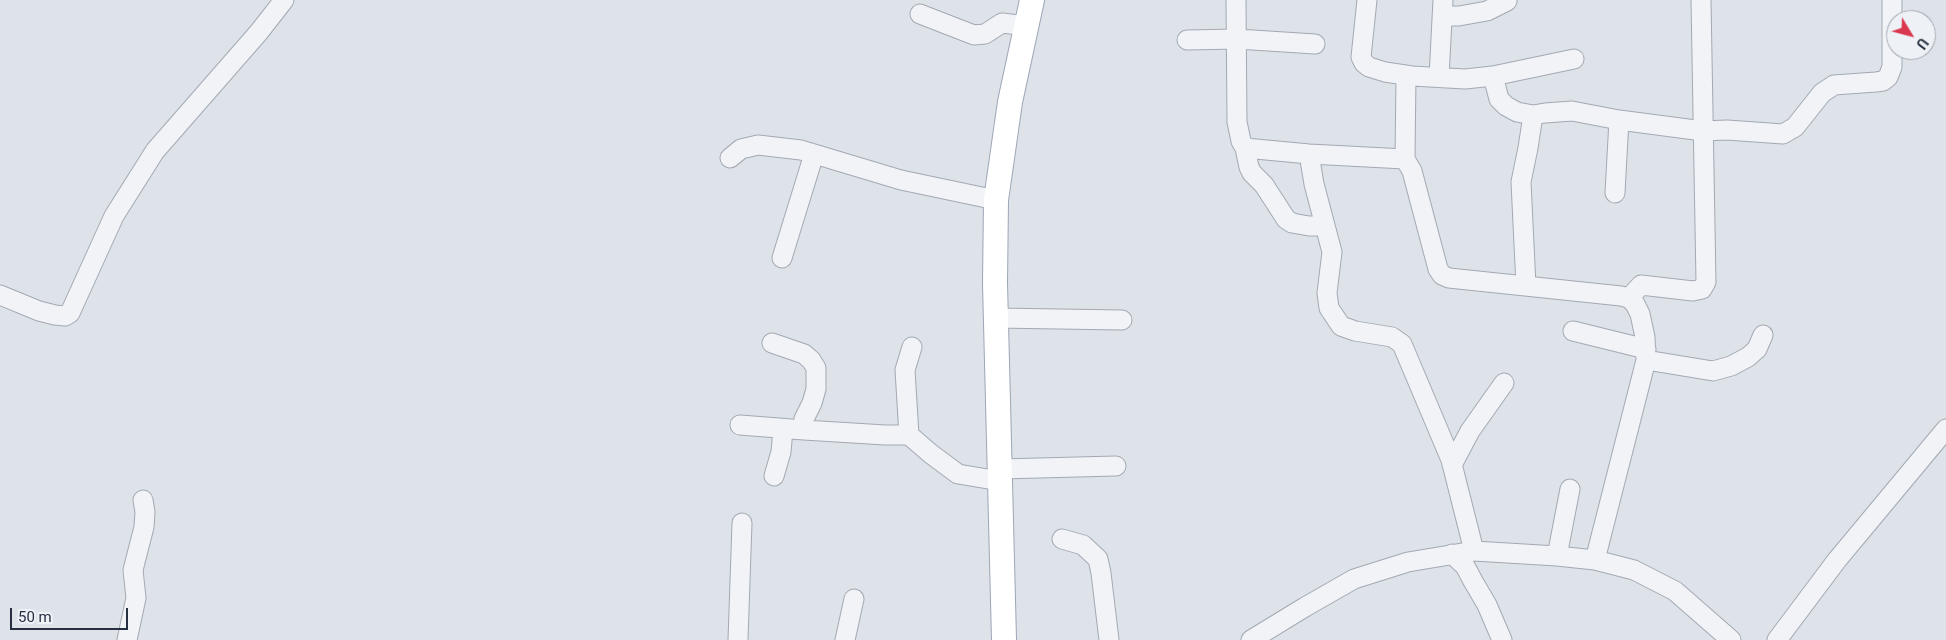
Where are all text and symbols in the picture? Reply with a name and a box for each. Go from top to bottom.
north arrow [1886,10,1936,60]
text: U [1913,35,1931,52]
scale bar [12,598,130,630]
text: 50 m [18,608,52,626]

